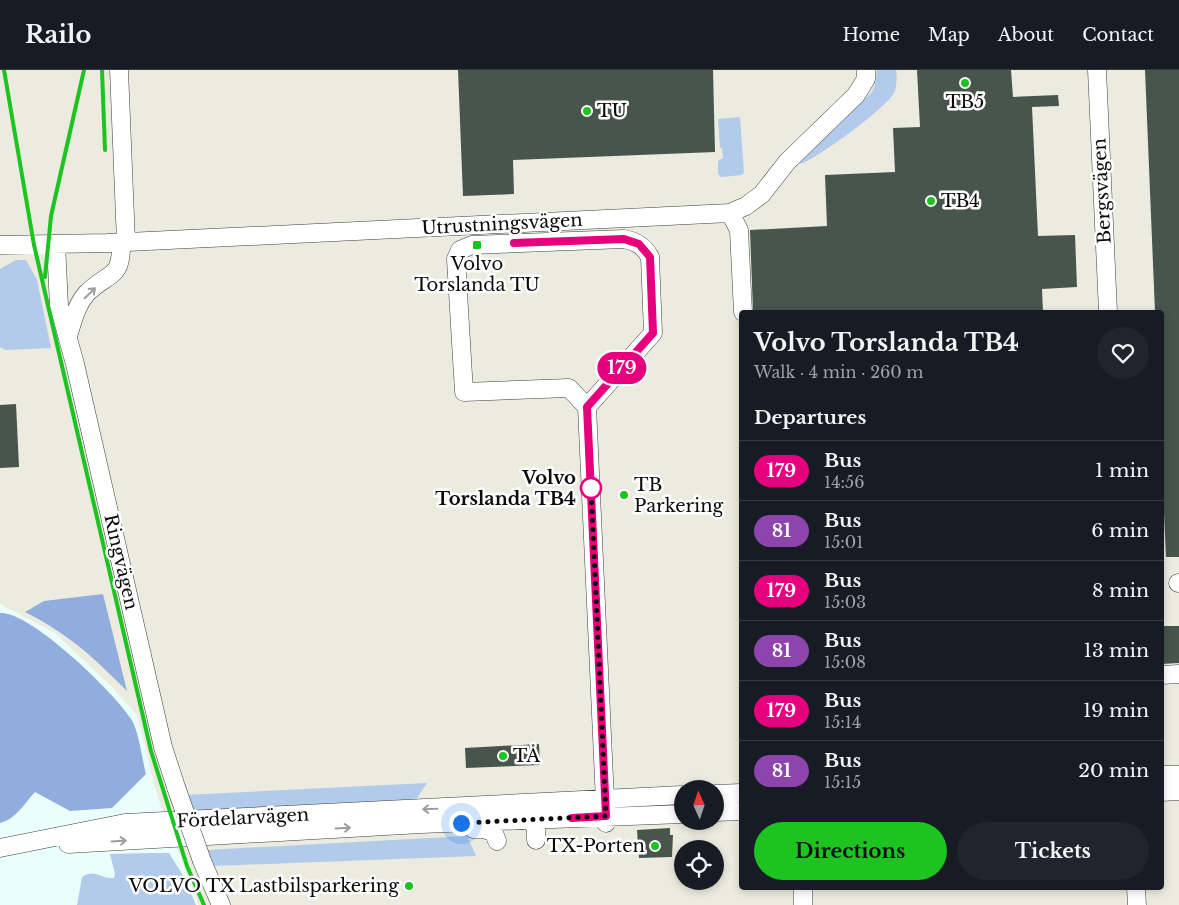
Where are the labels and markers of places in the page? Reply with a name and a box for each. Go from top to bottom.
marker: TB5 [959,77,971,89]
place label: TB5 [946,91,984,113]
place label: TU [597,100,627,122]
marker: TU [581,105,593,117]
place label: TB4 [941,190,980,212]
marker: TB4 [925,195,937,207]
marker: Volvo Torslanda TU [471,239,483,251]
place label: Volvo Torslanda TU [414,253,540,296]
place label: Volvo Torslanda TB4 [435,467,576,510]
place label: TB Parkering [634,474,724,517]
marker: Volvo Torslanda TB4 [580,477,602,499]
marker: TB Parkering [618,489,630,501]
place label: TÅ [513,744,541,767]
marker: TÅ [497,750,509,762]
place label: TX-Porten [547,835,645,857]
marker: TX-Porten [649,840,661,852]
place label: VOLVO TX Lastbilsparkering [128,875,399,897]
marker: VOLVO TX Lastbilsparkering [403,880,415,892]

